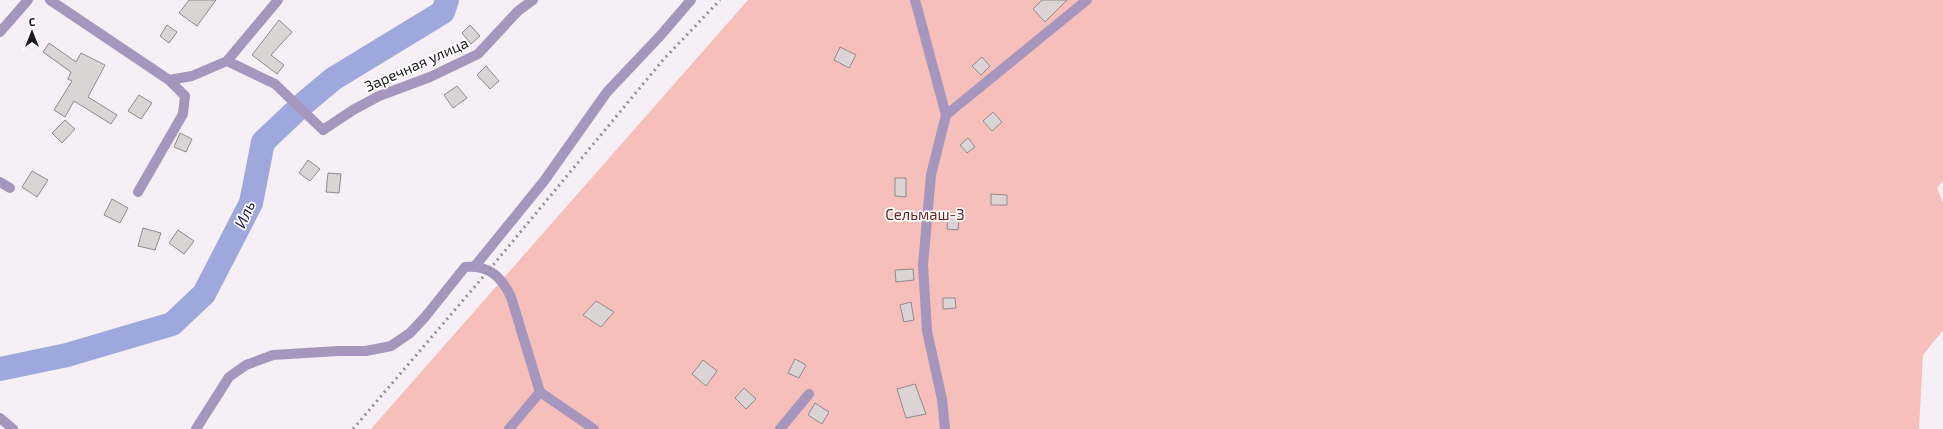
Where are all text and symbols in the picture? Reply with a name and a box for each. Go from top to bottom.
north arrow [12,12,52,52]
text: С [29,15,36,28]
street label: Заречная улица [361,33,471,96]
water label: Иль [230,197,258,231]
park label: Сельмаш-3 [885,205,965,223]

